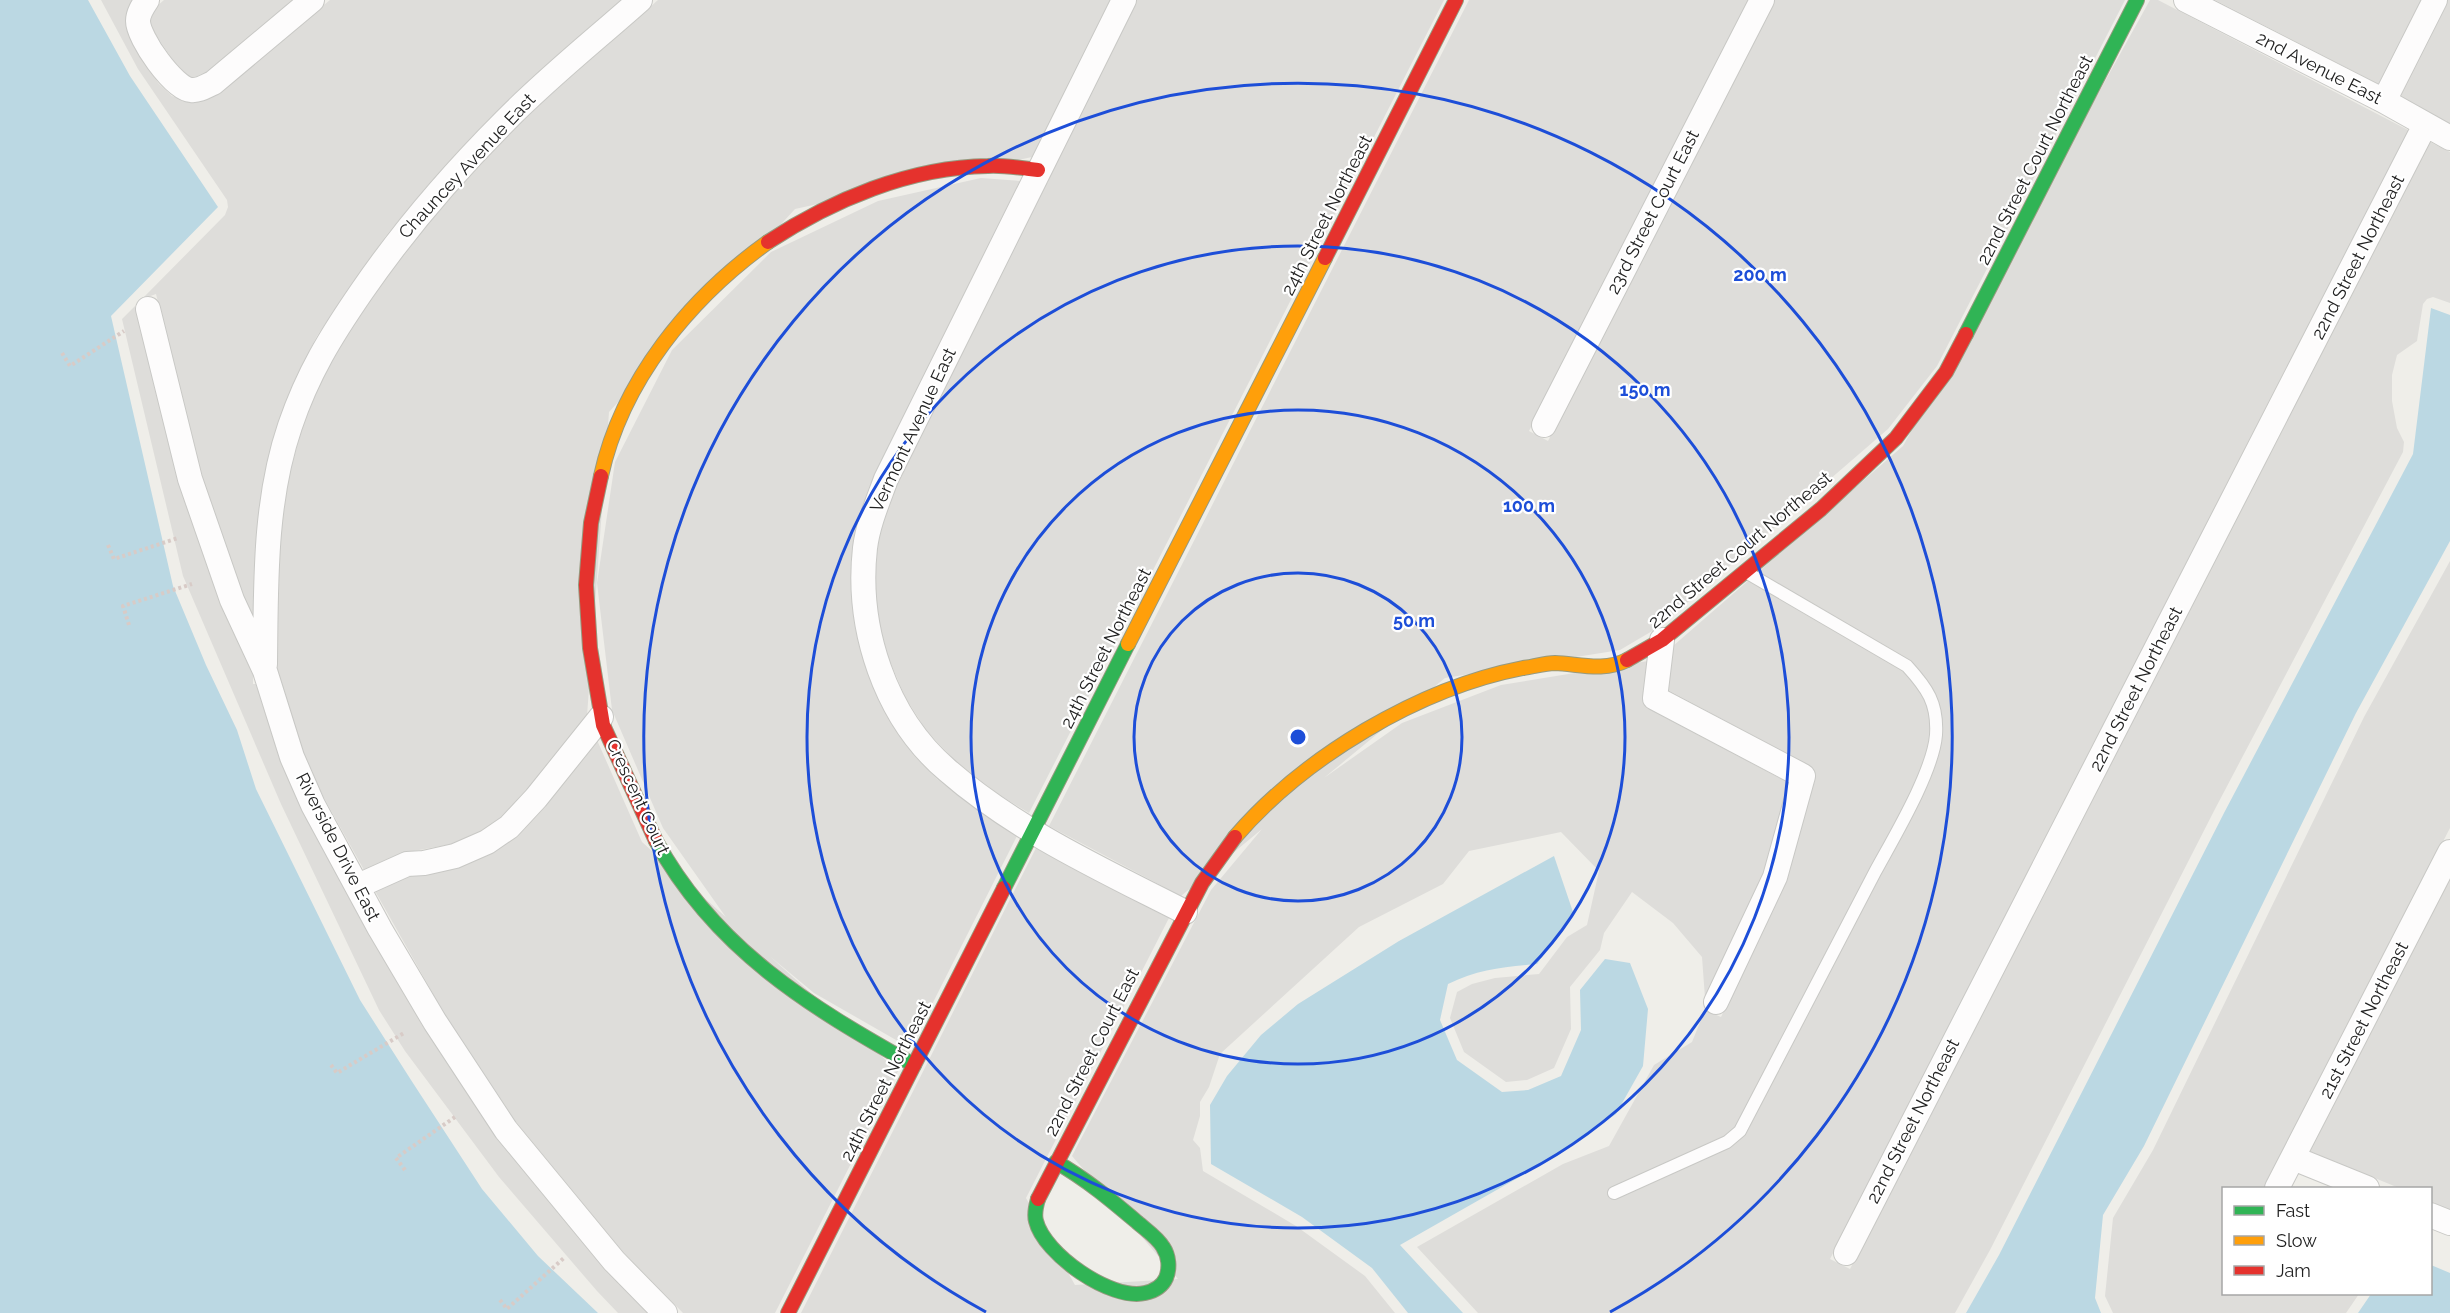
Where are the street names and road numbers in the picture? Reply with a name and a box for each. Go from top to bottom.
street label: 2nd Avenue East [2253,27,2386,108]
street label: 22nd Street Court Northeast [1972,51,2097,268]
street label: Chauncey Avenue East [394,89,539,242]
street label: 23rd Street Court East [1602,126,1703,297]
street label: 24th Street Northeast [1277,131,1376,298]
street label: 22nd Street Northeast [2307,171,2408,343]
street label: Vermont Avenue East [865,344,960,515]
street label: 22nd Street Court Northeast [1644,467,1836,632]
street label: 24th Street Northeast [1056,564,1155,731]
street label: 22nd Street Northeast [2085,603,2186,775]
street label: Crescent Court [602,736,674,858]
street label: Riverside Drive East [292,769,385,924]
street label: 21st Street Northeast [2315,938,2412,1102]
street label: 22nd Street Court East [1040,964,1143,1139]
street label: 24th Street Northeast [836,997,935,1164]
street label: 22nd Street Northeast [1862,1035,1963,1207]

